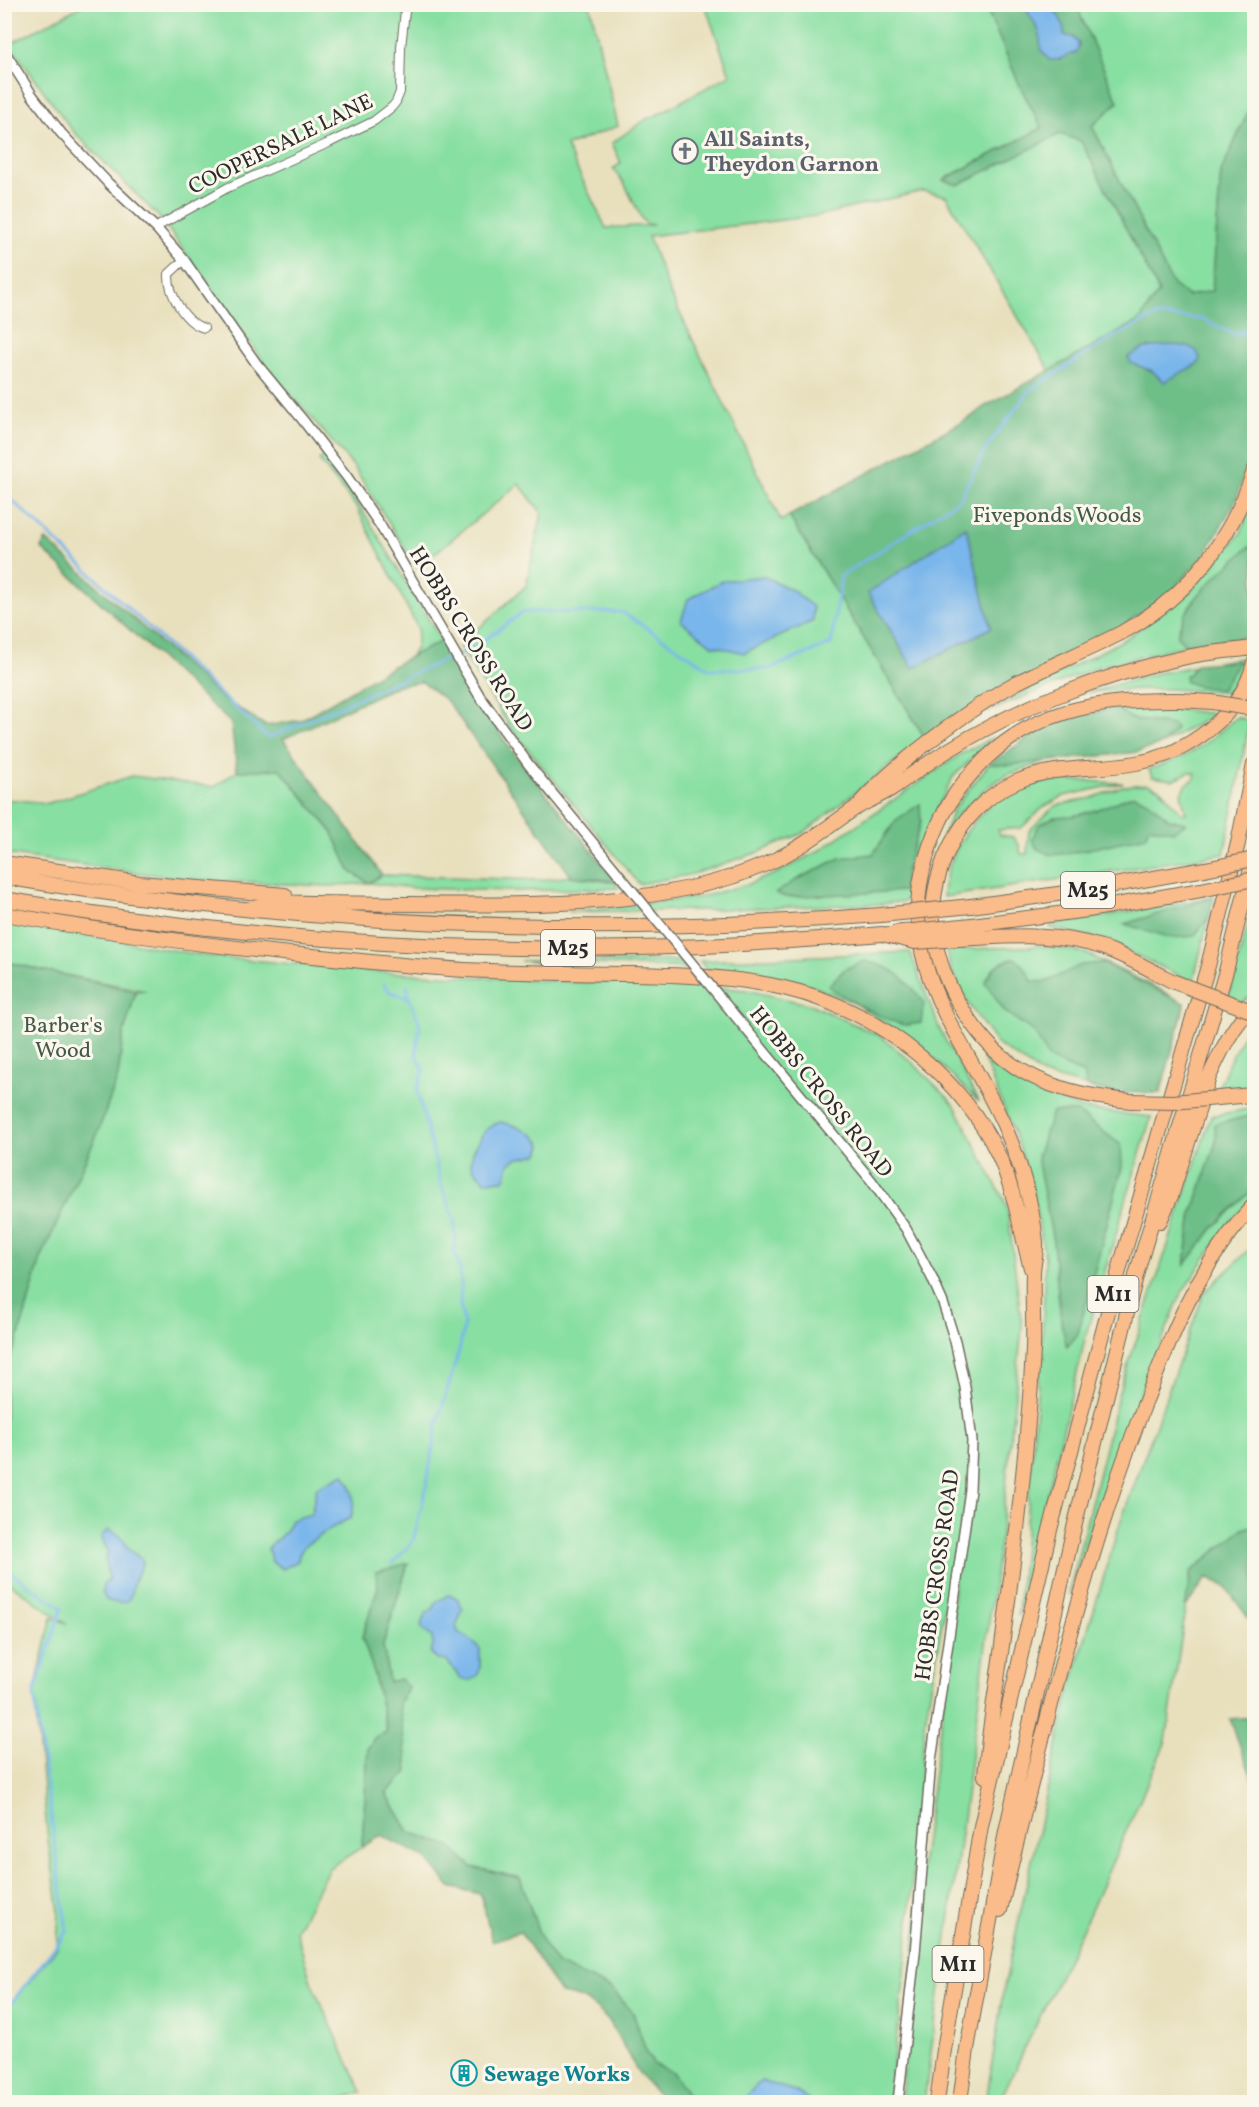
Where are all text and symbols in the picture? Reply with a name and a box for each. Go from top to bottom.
street label: COOPERSALE LANE [183,87,379,203]
place label: All Saints, Theydon Garnon [704,125,879,181]
church icon: All Saints, Theydon Garnon [670,136,700,166]
park label: Fiveponds Woods [973,501,1141,532]
street label: HOBBS CROSS ROAD [400,541,539,738]
road number: M25 [1061,872,1115,908]
road number: M25 [541,930,595,966]
street label: HOBBS CROSS ROAD [741,1000,899,1185]
park label: Barber's Wood [23,1011,103,1067]
road number: M11 [1088,1276,1138,1312]
street label: HOBBS CROSS ROAD [908,1468,969,1683]
road number: M11 [932,1946,984,1982]
building icon: Sewage Works [449,2058,479,2088]
place label: Sewage Works [484,2060,630,2091]

